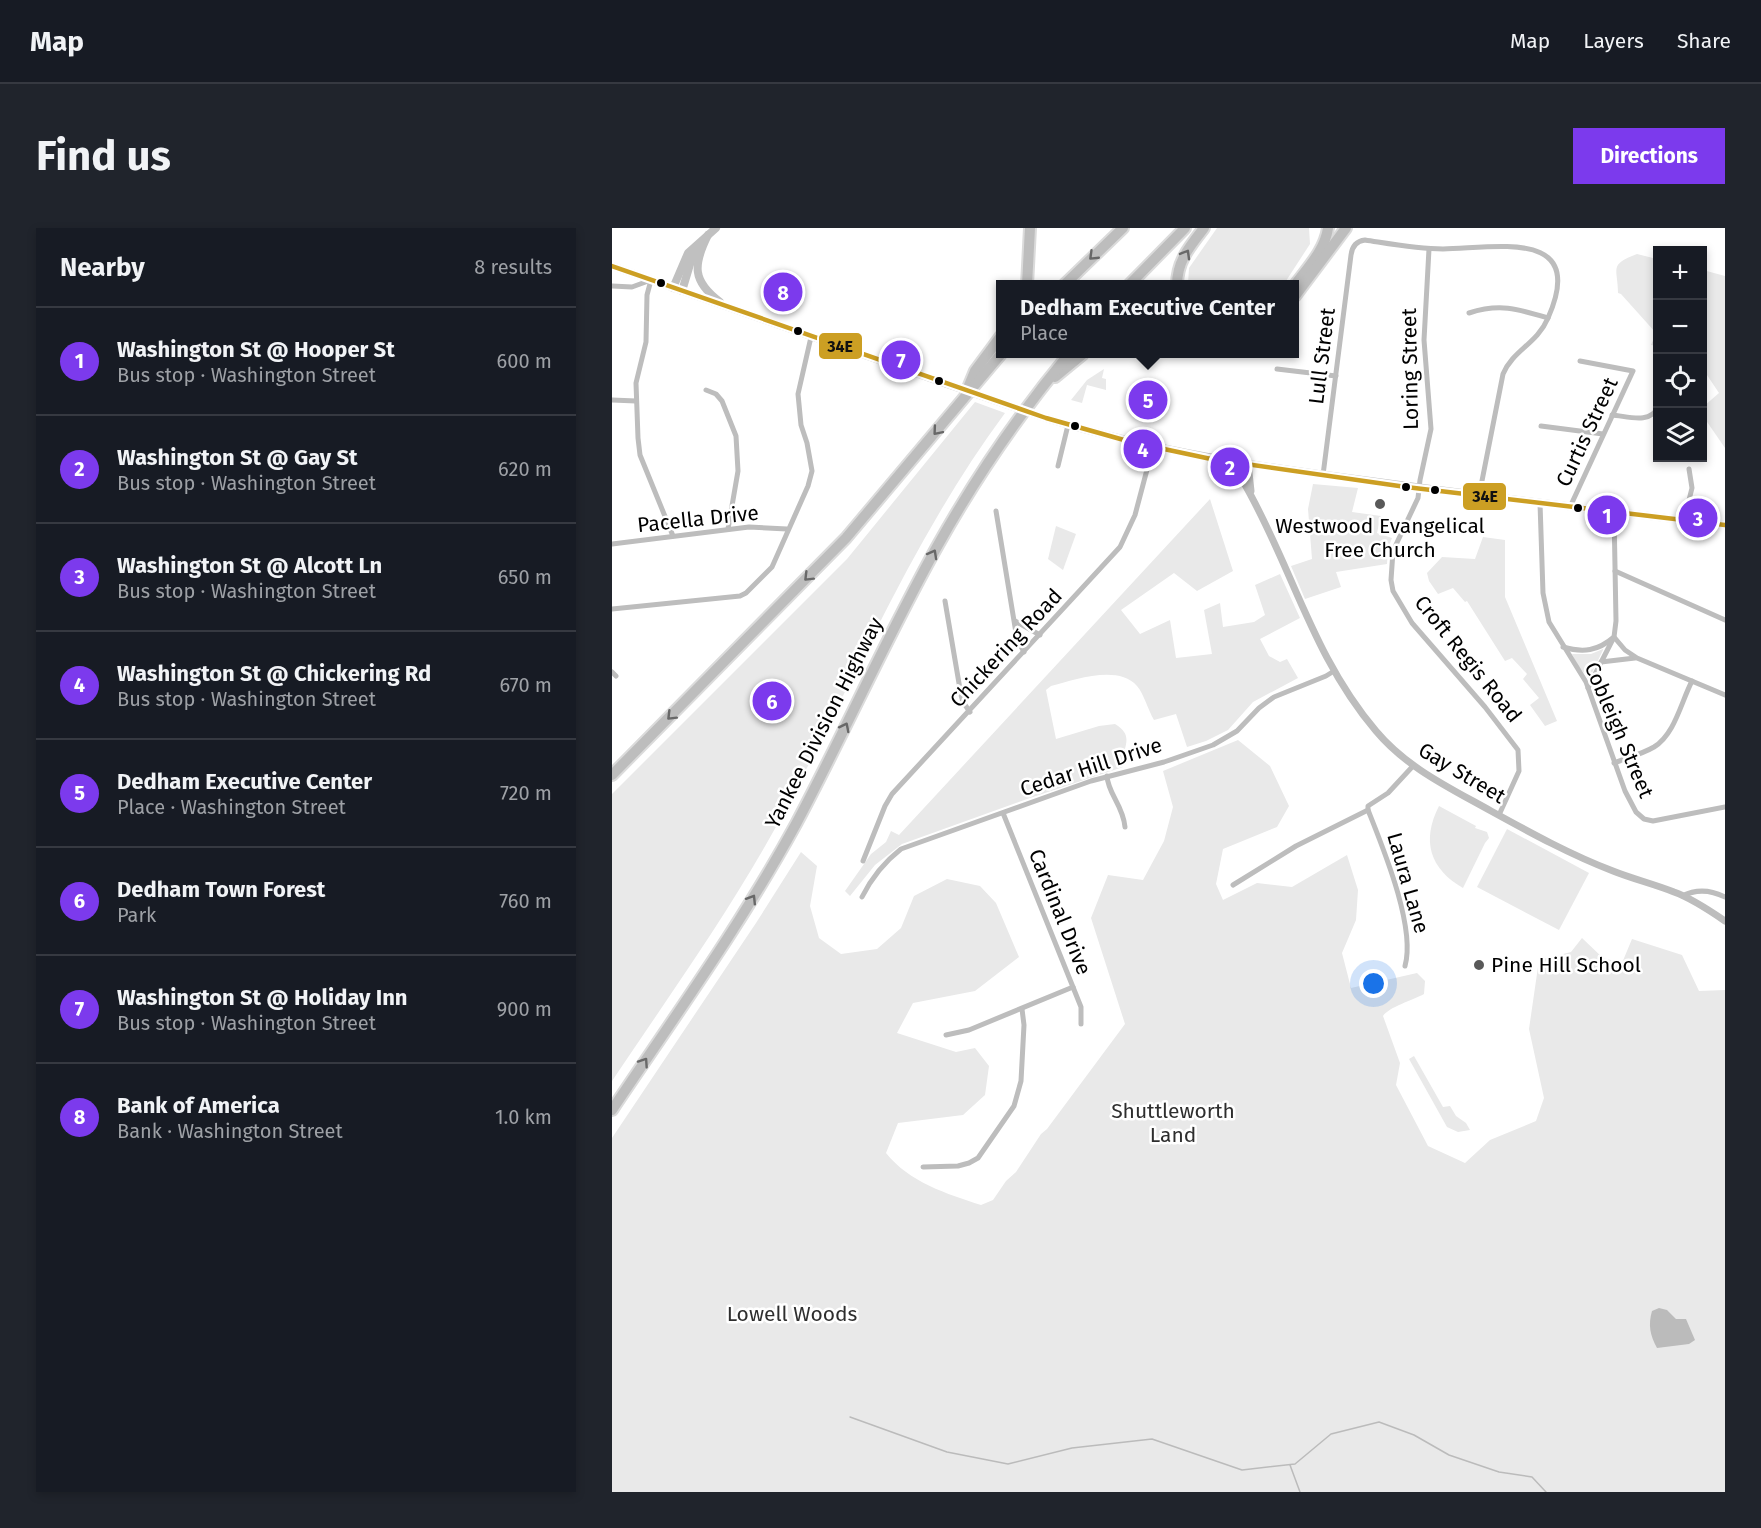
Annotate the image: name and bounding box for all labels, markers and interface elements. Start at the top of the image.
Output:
text: Map [30,25,84,58]
text: Map [1510,28,1550,54]
text: Layers [1583,28,1644,54]
text: Share [1677,28,1731,54]
button: Directions [1573,128,1725,184]
text: Find us [36,131,171,181]
map controls [1653,246,1707,462]
button: + [1653,246,1707,300]
one-way arrow [1090,249,1100,260]
one-way arrow [1178,250,1190,260]
text: Nearby [60,252,145,283]
text: 8 results [474,255,552,279]
pin: 8 [764,270,802,314]
unlabelled marker [655,277,667,289]
popup [996,280,1299,358]
text: Dedham Executive Center [1020,294,1275,321]
button: − [1653,300,1707,354]
street label: Lull Street [1303,306,1341,406]
street label: Loring Street [1396,307,1424,430]
text: Place [1020,321,1068,345]
unlabelled marker [792,325,804,337]
line badge: 34E [818,332,863,360]
text: Washington St @ Hooper St [117,336,395,363]
text: 34E [826,337,853,356]
pin: 7 [882,338,920,382]
text: 1 [75,349,84,373]
text: 600 m [497,349,552,373]
button: locate [1653,354,1707,408]
text: Bus stop · Washington Street [117,363,376,387]
street label: Curtis Street [1550,373,1624,491]
unlabelled marker [933,375,945,387]
pin: 5 [1128,378,1168,423]
button: layers [1653,408,1707,462]
unlabelled marker [1069,420,1081,432]
one-way arrow [933,424,944,435]
pin: 4 [1124,426,1162,472]
text: Washington St @ Gay St [117,444,358,471]
pin: 2 [1210,444,1250,490]
text: 2 [74,457,85,481]
text: 620 m [498,457,552,481]
text: Bus stop · Washington Street [117,471,376,495]
unlabelled marker [1400,481,1412,493]
line badge: 34E [1462,482,1507,511]
unlabelled marker [1429,484,1441,496]
text: 34E [1471,487,1498,506]
pin: 1 [1588,492,1626,538]
pin: 3 [1678,496,1718,540]
marker: Westwood Evangelical Free Church [1373,497,1387,511]
street label: Pacella Drive [636,500,760,538]
unlabelled marker [1572,502,1584,514]
place label: Westwood Evangelical Free Church [1275,513,1485,563]
one-way arrow [926,549,937,560]
text: Washington St @ Alcott Ln [117,552,382,579]
text: 3 [74,565,85,589]
text: 650 m [498,565,552,589]
one-way arrow [805,570,816,581]
text: Bus stop · Washington Street [117,579,376,603]
street label: Chickering Road [944,583,1068,713]
street label: Croft Regis Road [1409,590,1527,728]
street label: Yankee Division Highway [759,612,889,833]
street label: Cobleigh Street [1579,658,1660,802]
text: Washington St @ Chickering Rd [117,660,431,687]
text: 4 [74,673,85,697]
text: 670 m [500,673,552,697]
pin: 6 [752,678,792,724]
text: Bus stop · Washington Street [117,687,376,711]
one-way arrow [667,709,678,719]
one-way arrow [837,723,849,734]
street label: Cedar Hill Drive [1017,732,1165,802]
street label: Gay Street [1414,737,1511,809]
text: Dedham Executive Center [117,768,372,795]
text: 5 [74,781,85,805]
text: 720 m [500,781,552,805]
text: Place · Washington Street [117,795,346,819]
street label: Laura Lane [1381,830,1435,936]
street label: Cardinal Drive [1023,845,1097,979]
text: Dedham Town Forest [117,876,325,903]
text: 6 [74,889,85,913]
text: 760 m [499,889,552,913]
one-way arrow [745,895,756,906]
text: Park [117,903,156,927]
place label: Pine Hill School [1491,952,1641,978]
marker: Pine Hill School [1472,958,1486,972]
your location [1359,969,1388,998]
text: Washington St @ Holiday Inn [117,984,408,1011]
text: 7 [75,997,84,1021]
text: 900 m [497,997,552,1021]
text: Bus stop · Washington Street [117,1011,376,1035]
one-way arrow [637,1057,648,1068]
text: Bank of America [117,1092,280,1119]
park label: Shuttleworth Land [1111,1098,1235,1148]
text: 8 [74,1105,85,1129]
text: 1.0 km [495,1105,552,1129]
text: Bank · Washington Street [117,1119,343,1143]
park label: Lowell Woods [727,1301,857,1327]

